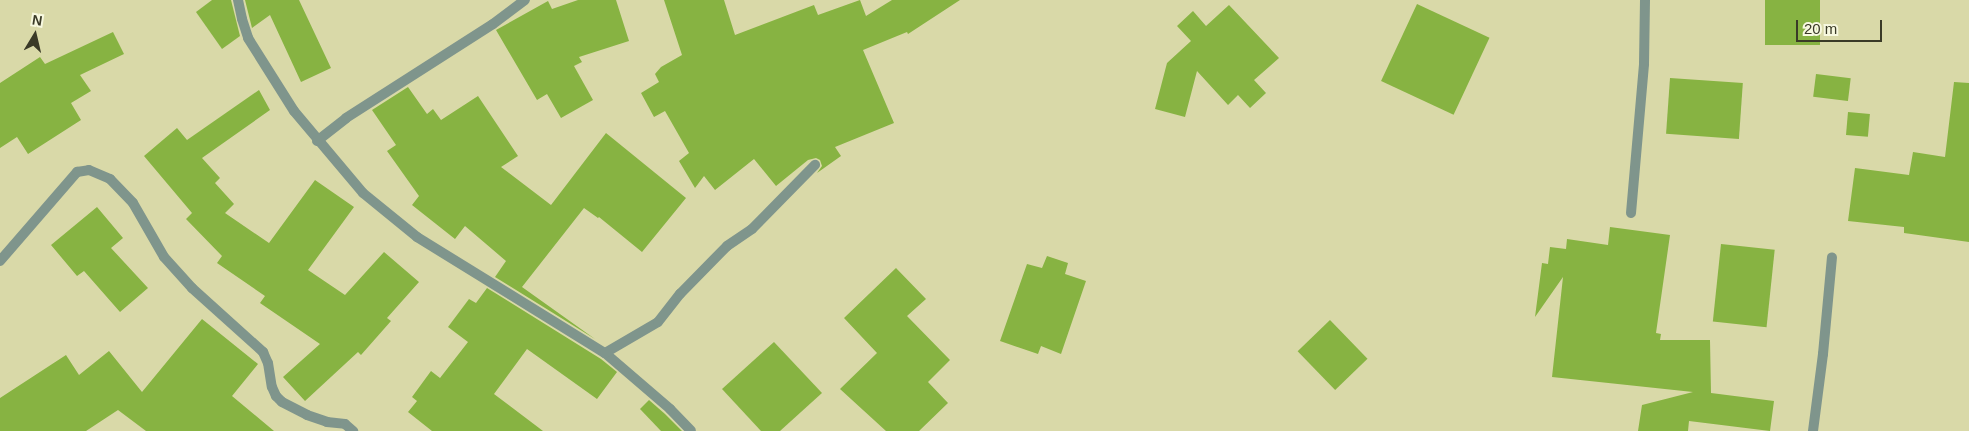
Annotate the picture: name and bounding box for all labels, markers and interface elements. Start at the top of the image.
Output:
north arrow [10,10,60,60]
scale bar [1799,10,1885,42]
text: N [31,11,44,29]
text: 20 m [1804,20,1837,37]

